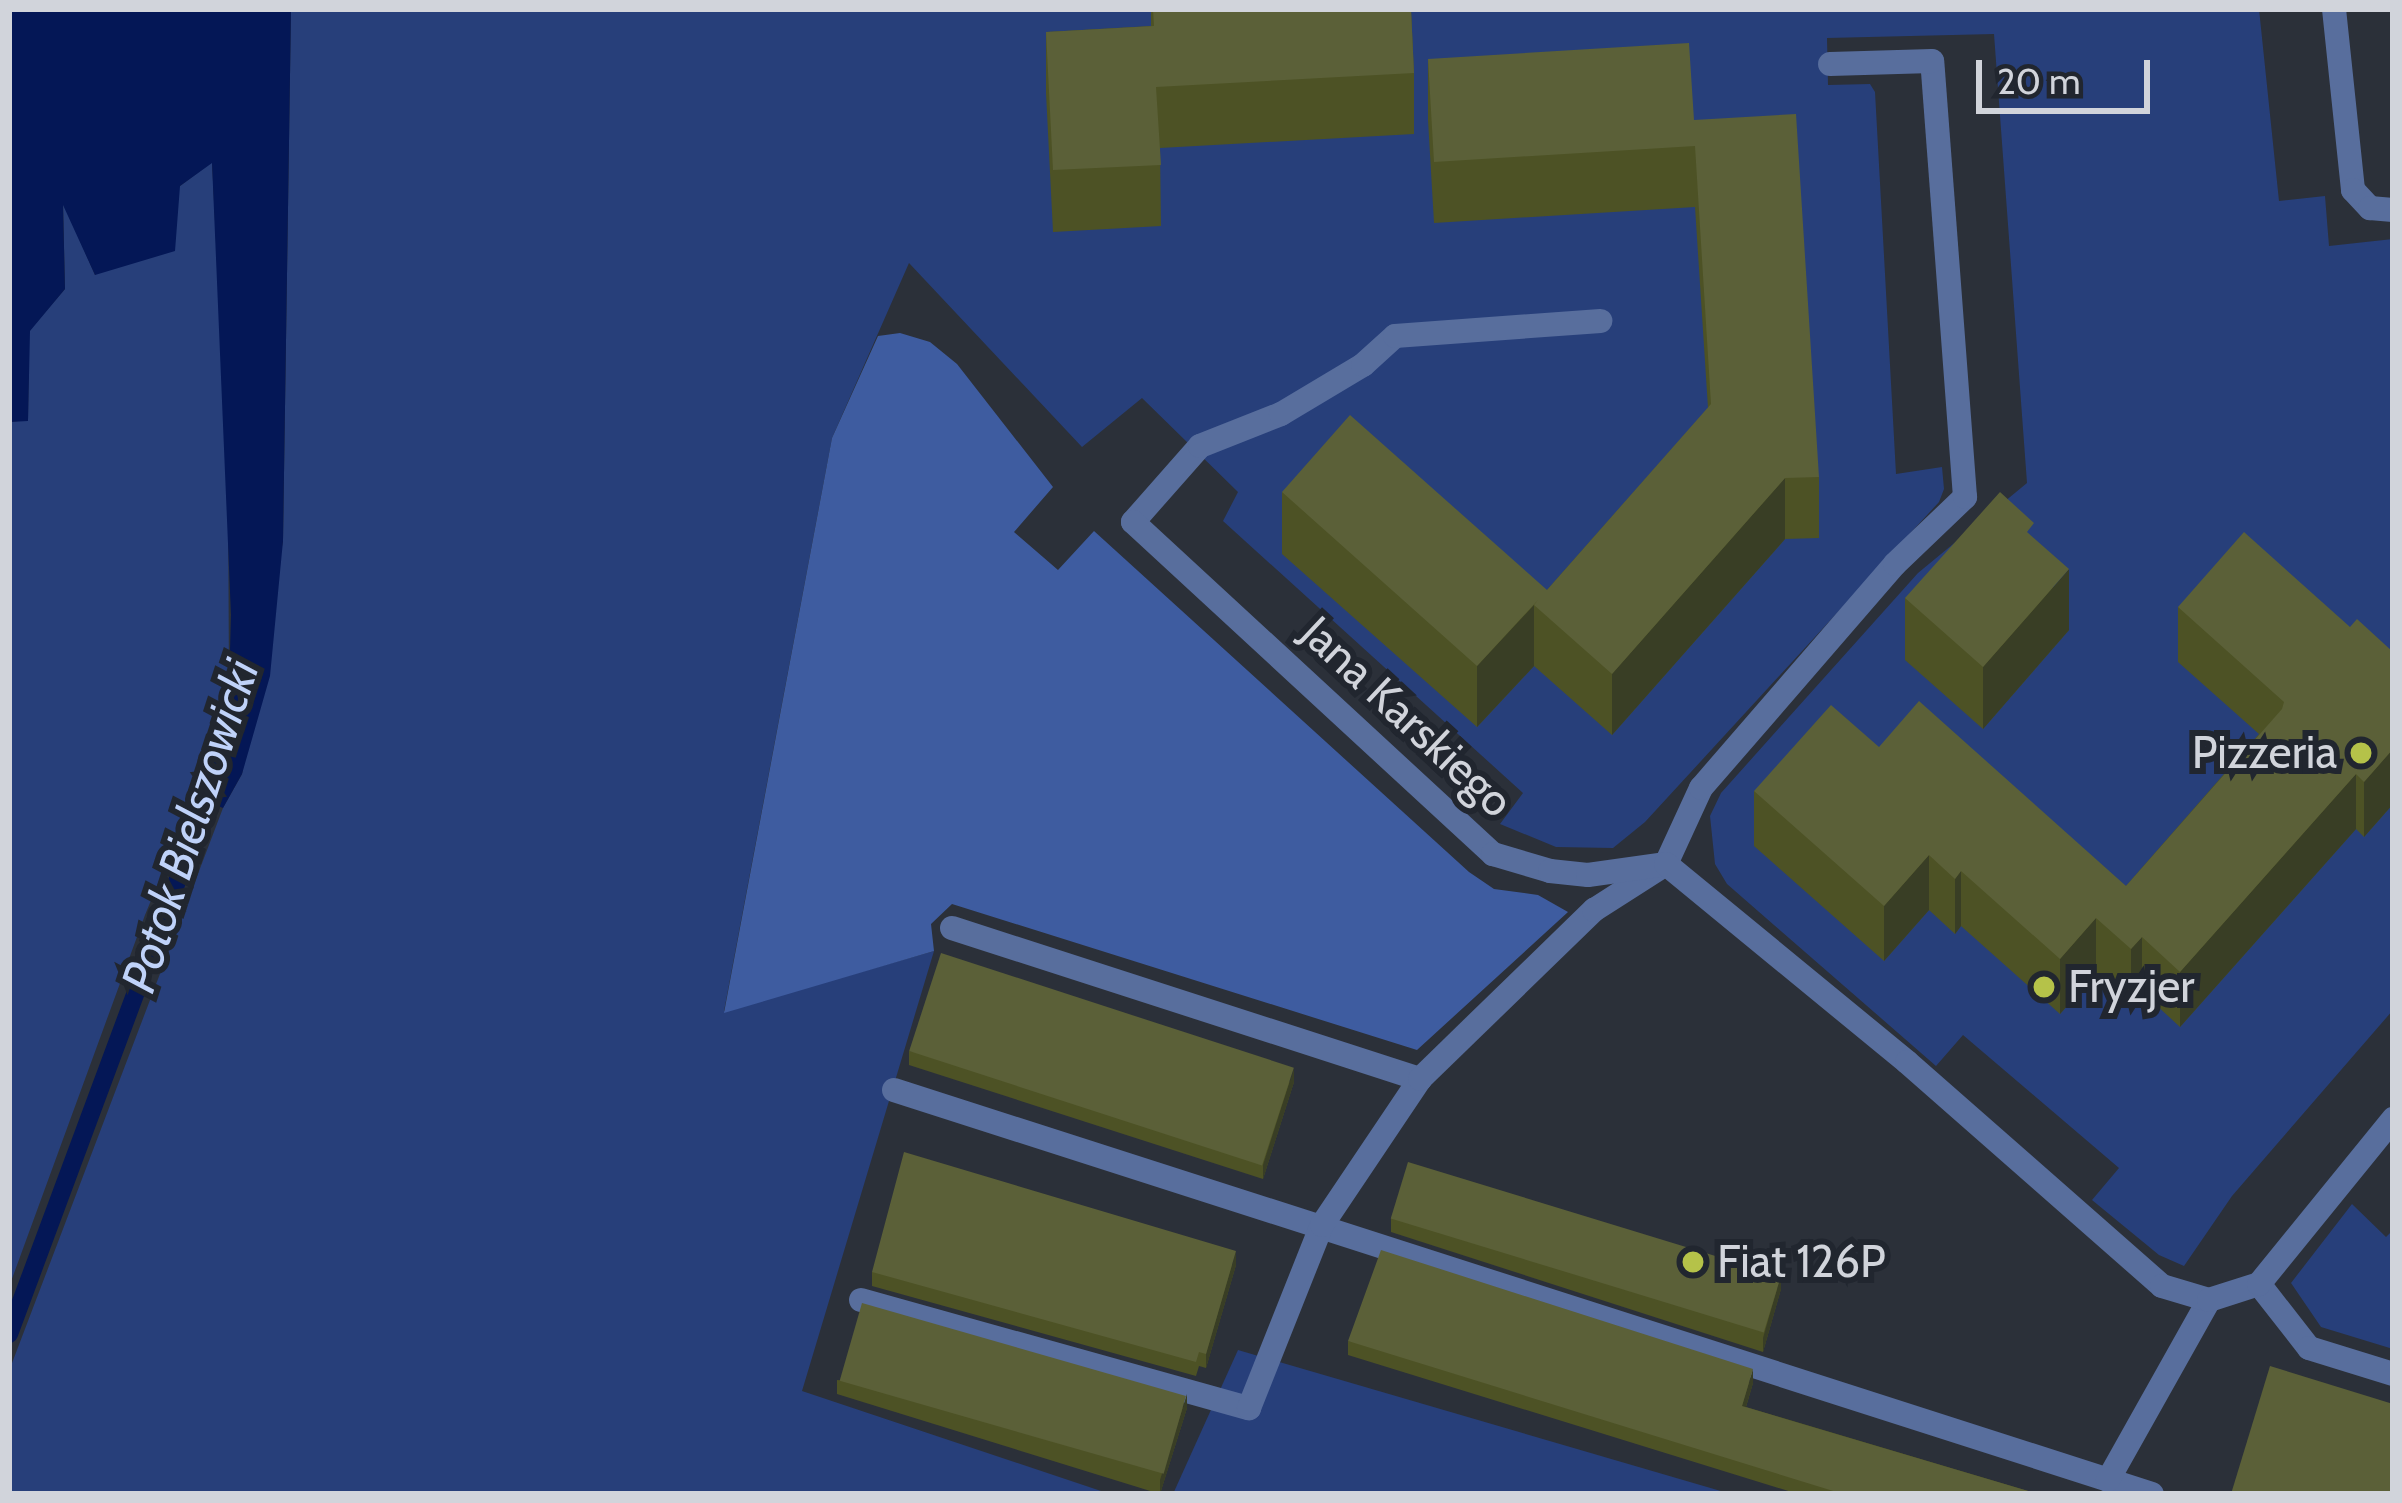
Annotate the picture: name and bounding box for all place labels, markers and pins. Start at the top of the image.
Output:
place label: Pizzeria [2192,726,2337,780]
marker: Pizzeria [2348,740,2374,766]
place label: Fryzjer [2068,960,2194,1014]
marker: Fryzjer [2031,974,2057,1000]
place label: Fiat 126P [1717,1235,1886,1289]
marker: Fiat 126P [1680,1249,1706,1275]

